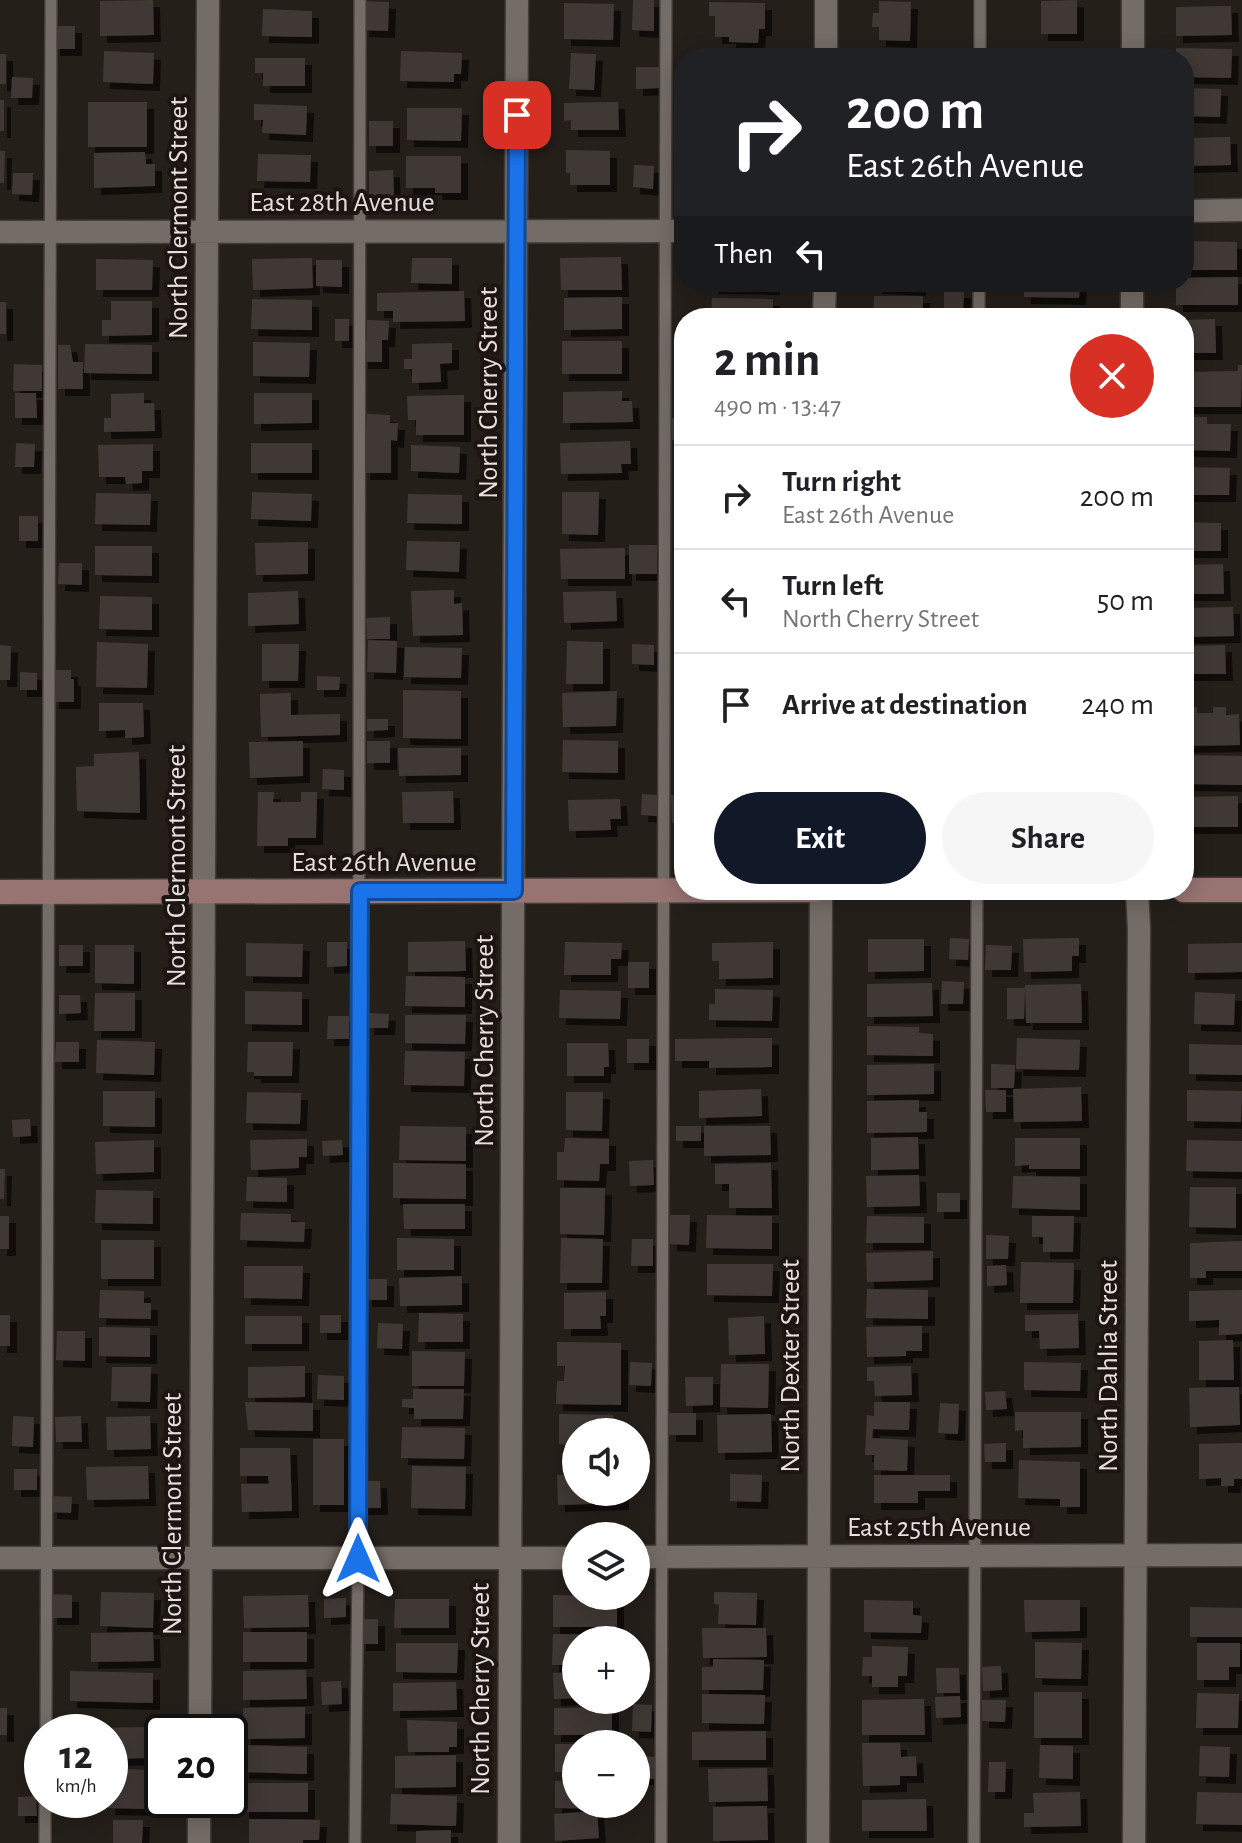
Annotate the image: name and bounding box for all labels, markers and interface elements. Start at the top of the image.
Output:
icon: right [714,80,818,184]
pin [483,81,551,149]
text: 200 m [846,83,984,139]
icon: arrive [495,93,539,137]
street label: North Clermont Street [165,97,193,339]
text: East 26th Avenue [846,148,1084,184]
street label: East 28th Avenue [249,189,435,217]
icon: left [789,232,833,276]
text: Then [714,239,773,269]
street label: North Cherry Street [475,287,503,499]
button: close [1070,334,1154,418]
text: 2 min [714,337,821,385]
text: 490 m · 13:47 [714,393,841,419]
text: Turn right [782,467,901,497]
icon: right [714,475,758,519]
text: 200 m [1080,482,1154,512]
text: East 26th Avenue [782,502,954,528]
text: Turn left [782,571,883,601]
icon: left [714,579,758,623]
text: 50 m [1097,586,1154,616]
text: North Cherry Street [782,606,979,632]
icon: arrive [714,683,758,727]
text: Arrive at destination [782,690,1028,720]
text: 240 m [1081,690,1154,720]
street label: North Clermont Street [163,745,191,987]
button: Exit [714,792,926,884]
button: Share [942,792,1154,884]
street label: East 26th Avenue [291,849,477,877]
street label: North Cherry Street [471,935,499,1147]
street label: North Dexter Street [777,1259,805,1473]
street label: North Dahlia Street [1095,1260,1123,1472]
street label: North Clermont Street [159,1393,187,1635]
map controls [562,1418,650,1818]
button: sound [562,1418,650,1506]
street label: East 25th Avenue [847,1514,1031,1542]
position arrow [316,1517,400,1601]
button: layers [562,1522,650,1610]
street label: North Cherry Street [467,1583,495,1795]
button: + [562,1626,650,1714]
speed limit sign: 20 [144,1714,248,1818]
button: − [562,1730,650,1818]
text: 12 [59,1736,93,1776]
text: km/h [55,1776,97,1796]

